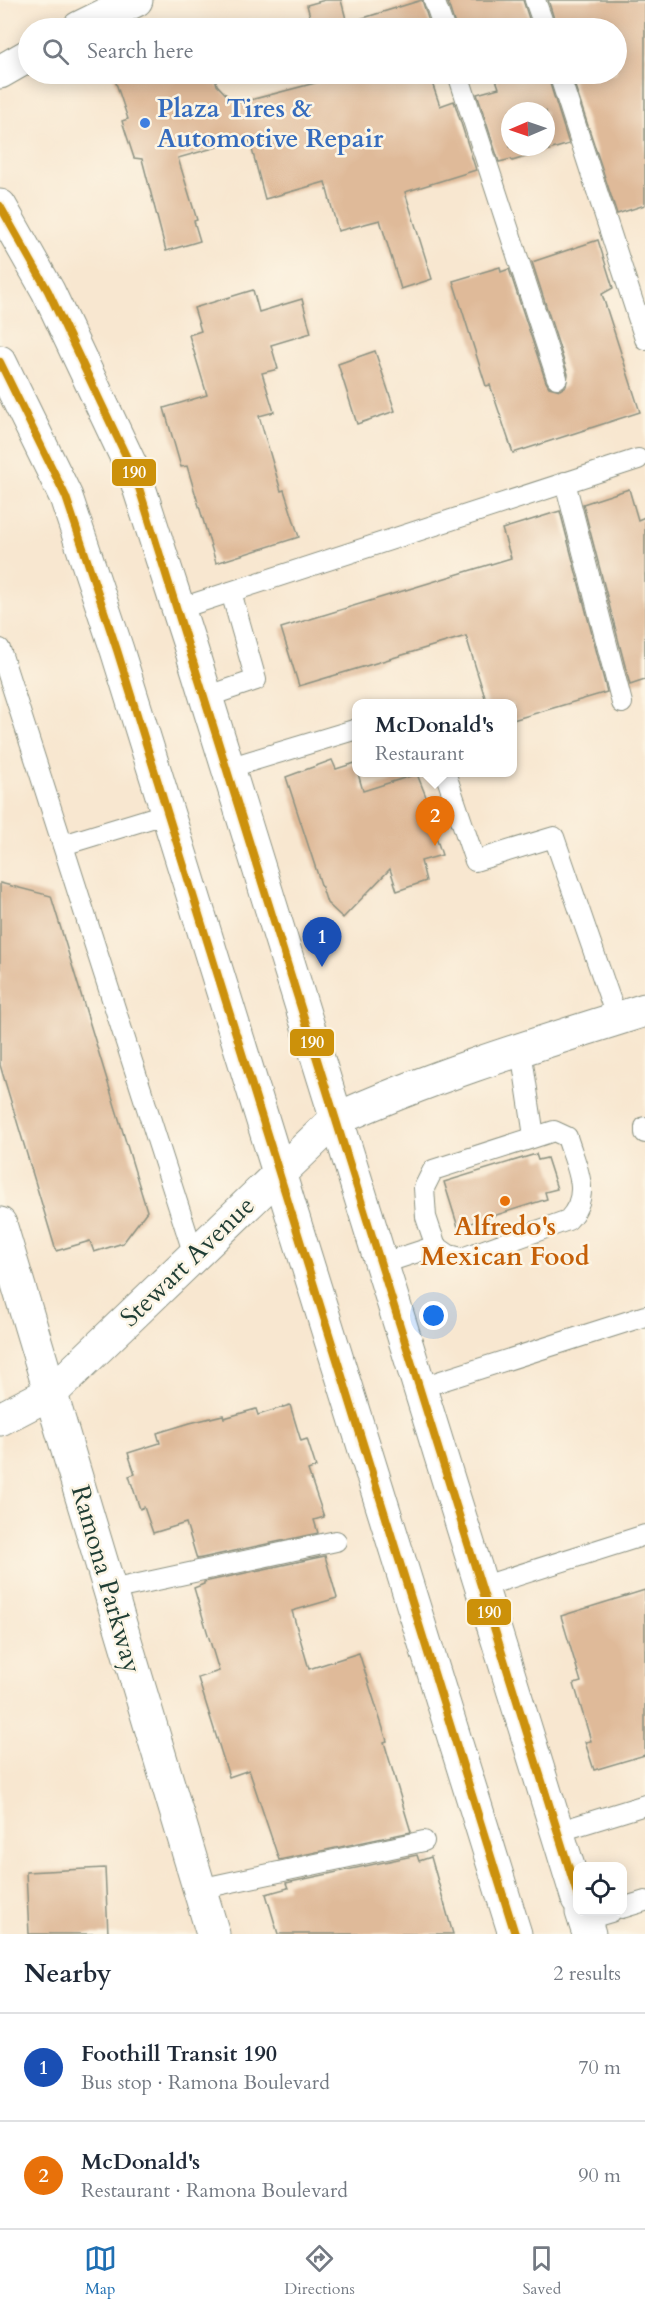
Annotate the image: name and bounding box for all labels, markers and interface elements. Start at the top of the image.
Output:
search box [18,18,627,84]
icon: search [39,35,72,68]
text: Search here [87,36,194,66]
place label: Plaza Tires & Automotive Repair [157,91,384,156]
north arrow [501,102,555,156]
marker: Plaza Tires & Automotive Repair [138,116,152,130]
line badge: 190 [111,458,157,487]
text: 190 [122,462,146,484]
popup [352,699,517,777]
text: McDonald's [375,710,494,740]
text: Restaurant [375,740,464,767]
pin: 2 [416,796,454,846]
pin: 1 [302,918,342,967]
line badge: 190 [289,1028,335,1057]
text: 190 [300,1032,324,1054]
street label: Stewart Avenue [113,1188,262,1334]
marker: Alfredo's Mexican Food [498,1194,512,1208]
place label: Alfredo's Mexican Food [420,1209,590,1274]
your location [419,1301,448,1330]
street label: Ramona Parkway [63,1481,150,1678]
line badge: 190 [466,1598,512,1626]
text: 190 [477,1602,501,1624]
map controls [573,1862,627,1916]
button: locate [573,1862,627,1916]
text: Nearby [24,1956,112,1991]
text: 2 results [553,1960,621,1987]
text: Foothill Transit 190 [81,2039,277,2069]
text: 1 [38,2054,49,2081]
text: 70 m [578,2054,621,2081]
text: Bus stop · Ramona Boulevard [81,2069,330,2096]
text: McDonald's [81,2147,200,2177]
text: 2 [38,2162,49,2189]
text: 90 m [578,2162,621,2189]
text: Restaurant · Ramona Boulevard [81,2177,348,2204]
tab: Map [84,2242,117,2300]
tab: Directions [284,2242,355,2300]
tab: Saved [522,2242,561,2300]

